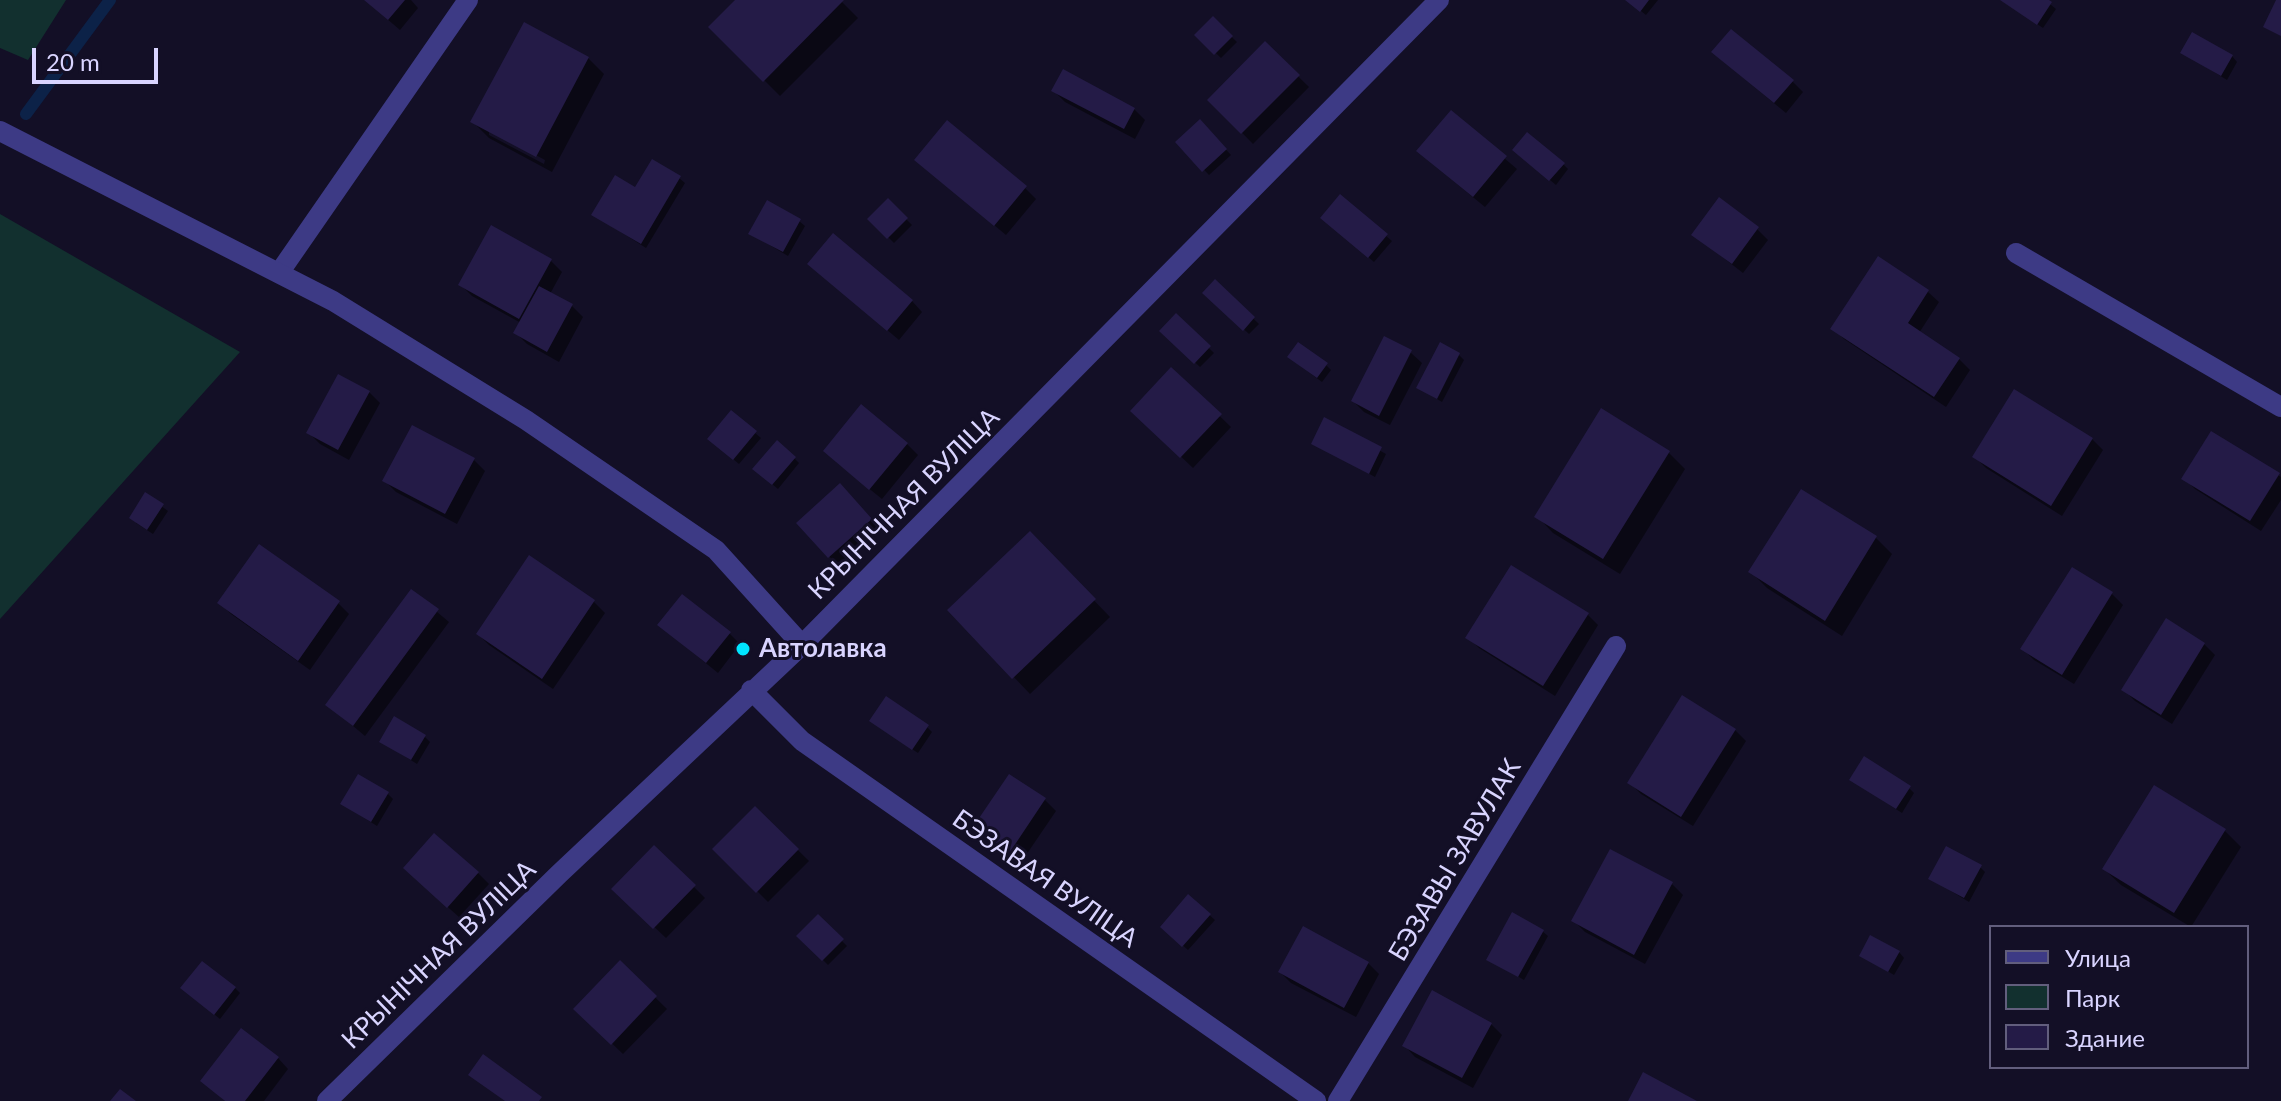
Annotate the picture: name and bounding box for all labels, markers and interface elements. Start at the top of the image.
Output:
scale bar [36,32,162,82]
text: 20 m [46,47,100,76]
street label: КРЫНІЧНАЯ ВУЛІЦА [802,402,1006,606]
place label: Автолавка [759,633,887,665]
marker: Автолавка [734,640,752,658]
street label: БЭЗАВЫ ЗАВУЛАК [1382,753,1528,967]
street label: БЭЗАВАЯ ВУЛІЦА [946,803,1144,955]
street label: КРЫНІЧНАЯ ВУЛІЦА [336,854,542,1056]
legend [1989,925,2249,1069]
text: Улица [2065,943,2131,972]
text: Парк [2065,983,2120,1012]
text: Здание [2065,1023,2145,1052]

